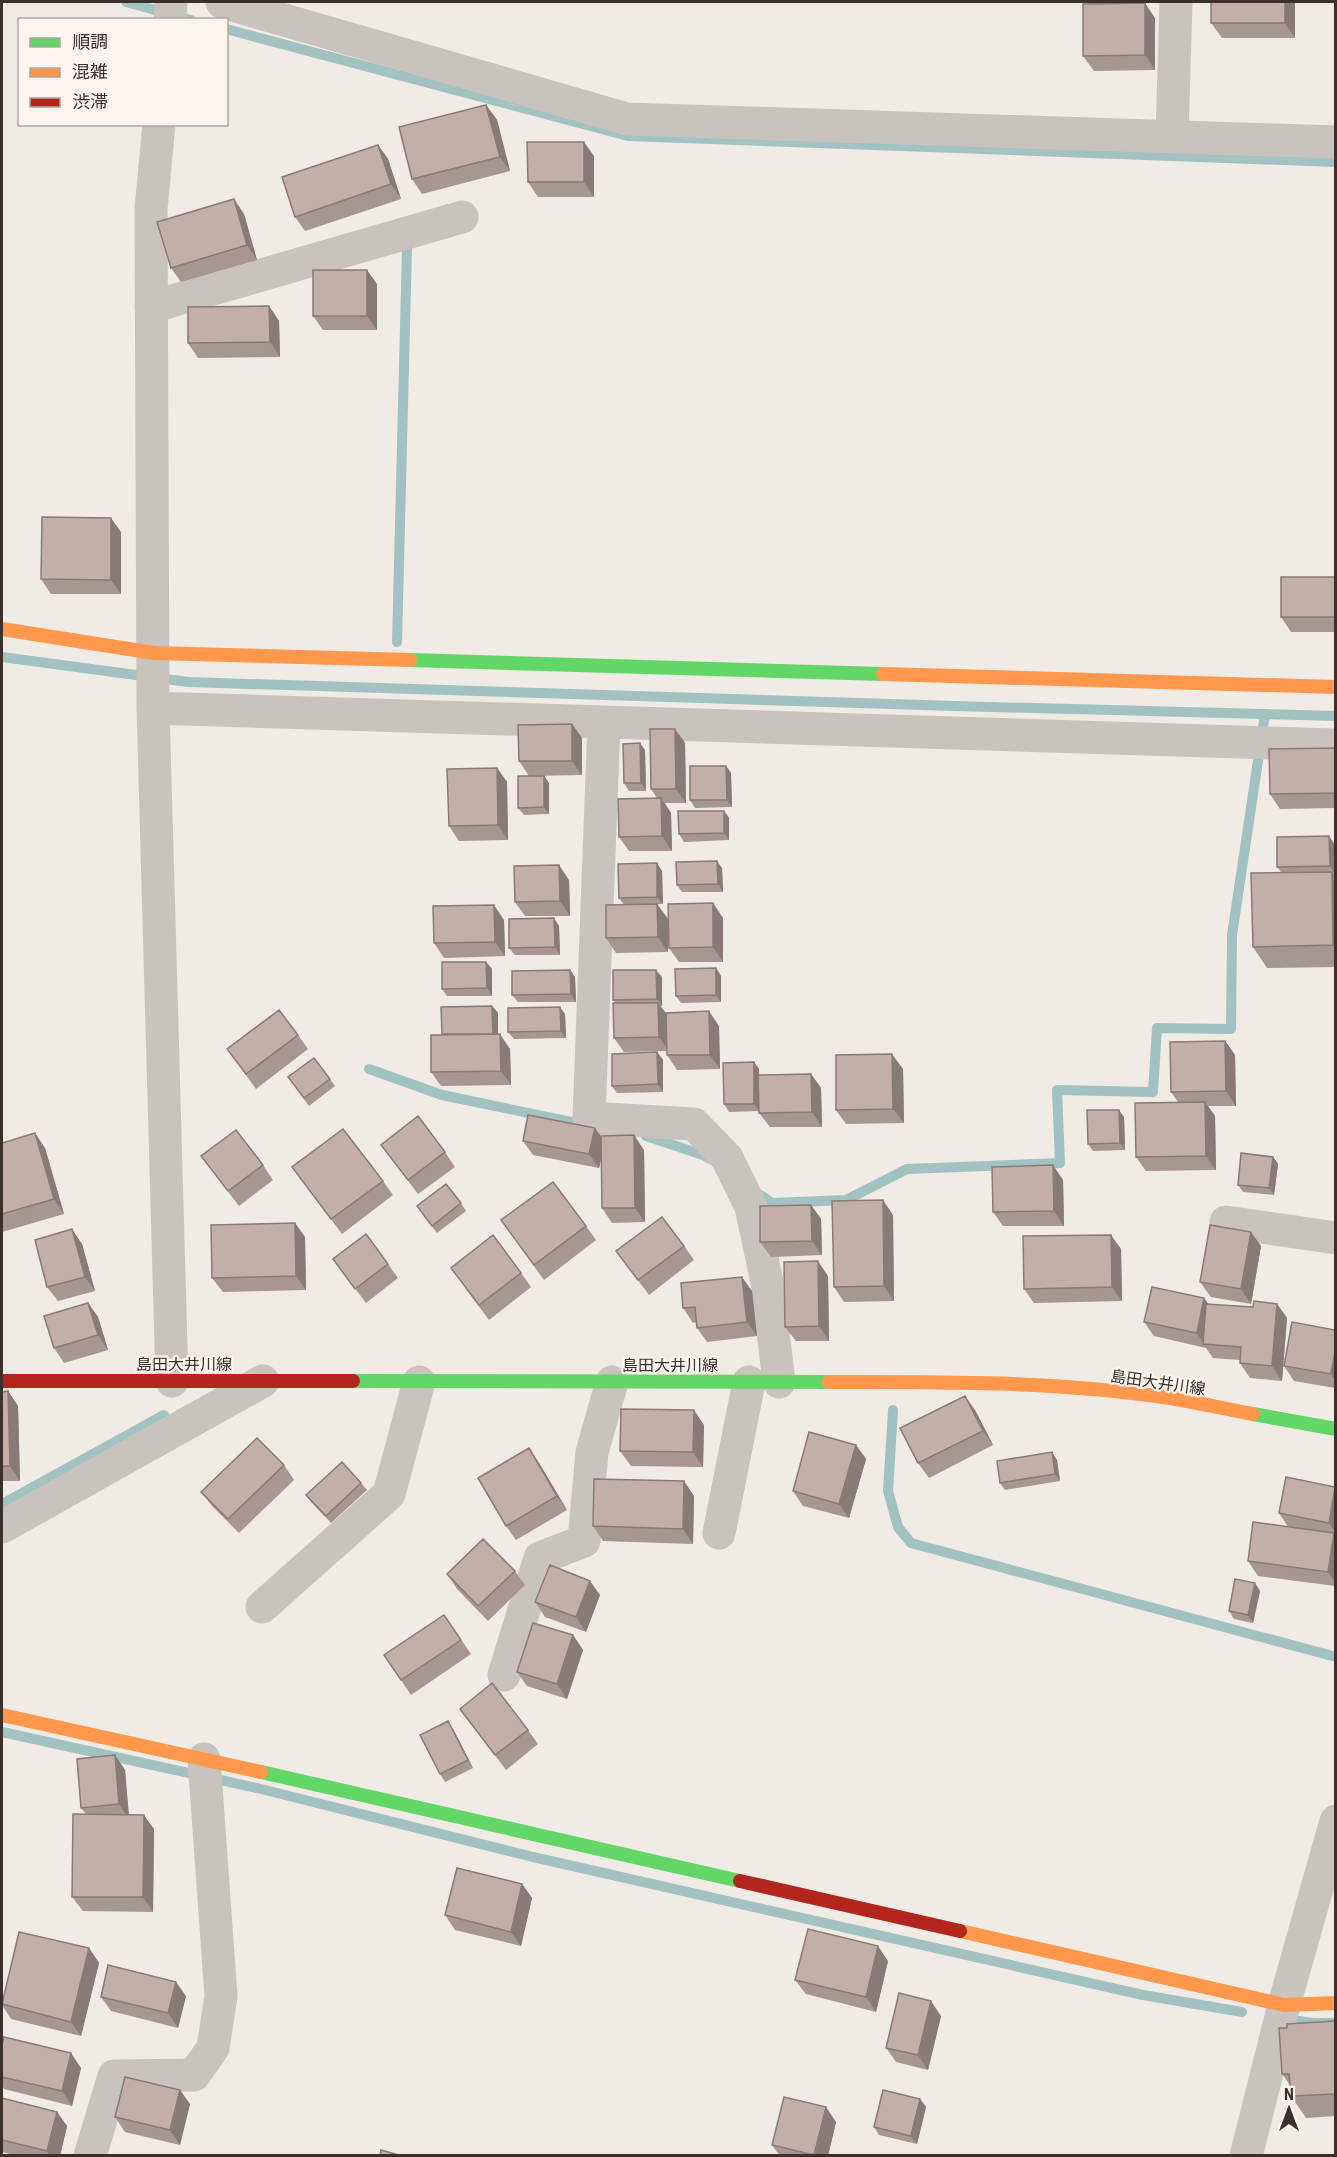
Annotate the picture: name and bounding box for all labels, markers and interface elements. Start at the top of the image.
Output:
legend [18,18,228,126]
text: 順調 [72,31,108,52]
text: 混雑 [72,61,108,82]
text: 渋滞 [72,91,108,112]
street label: 島田大井川線 [136,1355,232,1374]
street label: 島田大井川線 [622,1356,718,1375]
street label: 島田大井川線 [1109,1366,1207,1399]
north arrow [1259,2079,1319,2139]
text: N [1284,2085,1294,2104]

